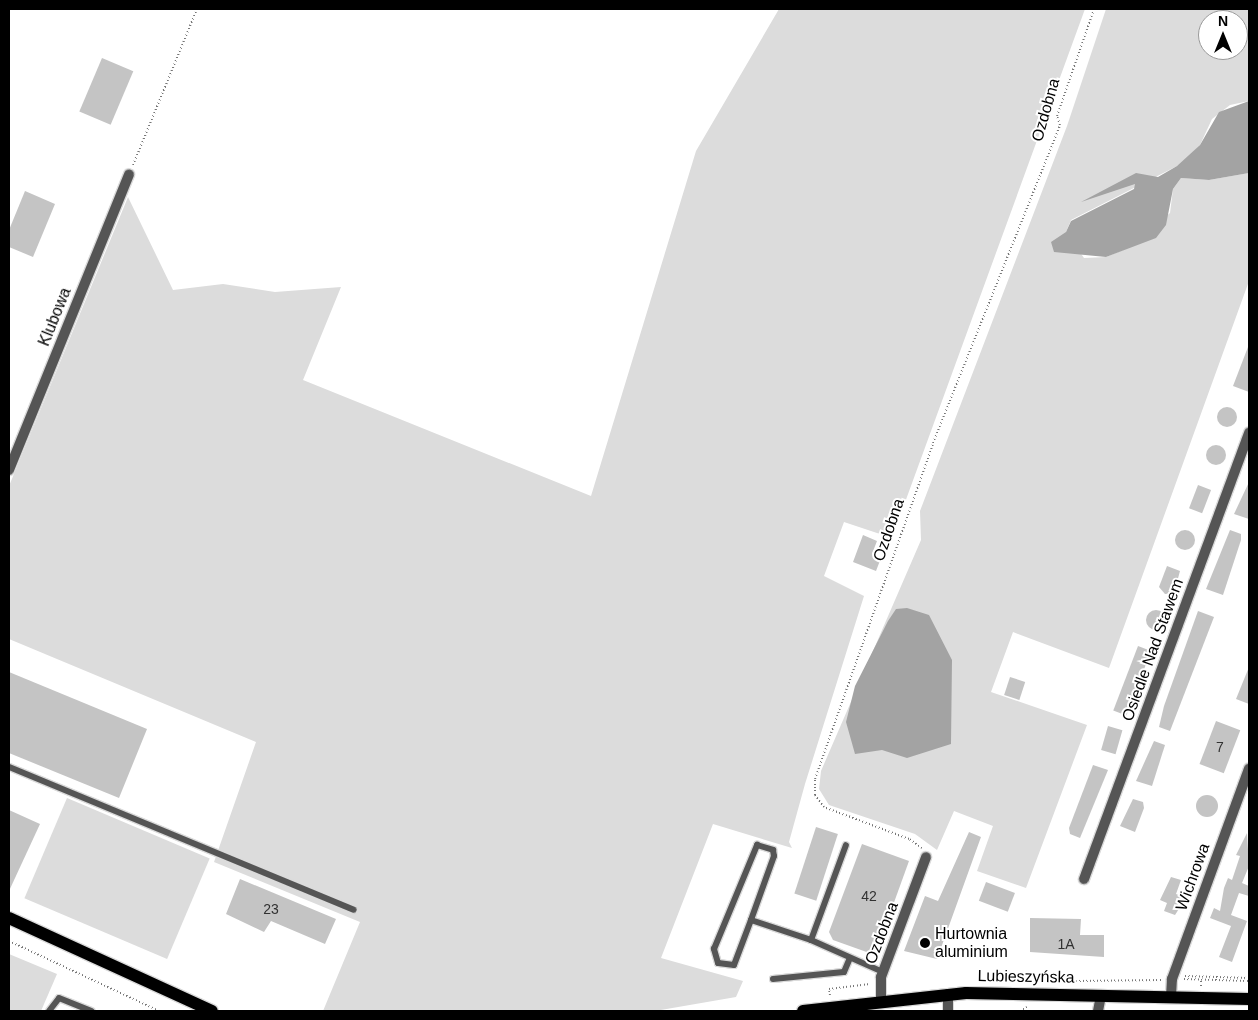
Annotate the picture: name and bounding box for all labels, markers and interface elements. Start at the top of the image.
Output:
north arrow [1198,10,1248,60]
text: N [1218,13,1228,29]
street label: Ozdobna [1028,76,1064,144]
street label: Klubowa [35,285,75,349]
street label: Ozdobna [869,496,909,564]
street label: Osiedle Nad Stawem [1118,576,1188,724]
house number: 7 [1216,739,1224,755]
street label: Wichrowa [1172,841,1214,913]
house number: 42 [861,888,877,904]
street label: Ozdobna [861,899,903,967]
house number: 23 [263,901,279,917]
place label: Hurtownia aluminium [935,924,1008,962]
house number: 1A [1057,936,1075,952]
marker: Hurtownia aluminium [919,937,931,949]
street label: Lubieszyńska [977,967,1075,987]

